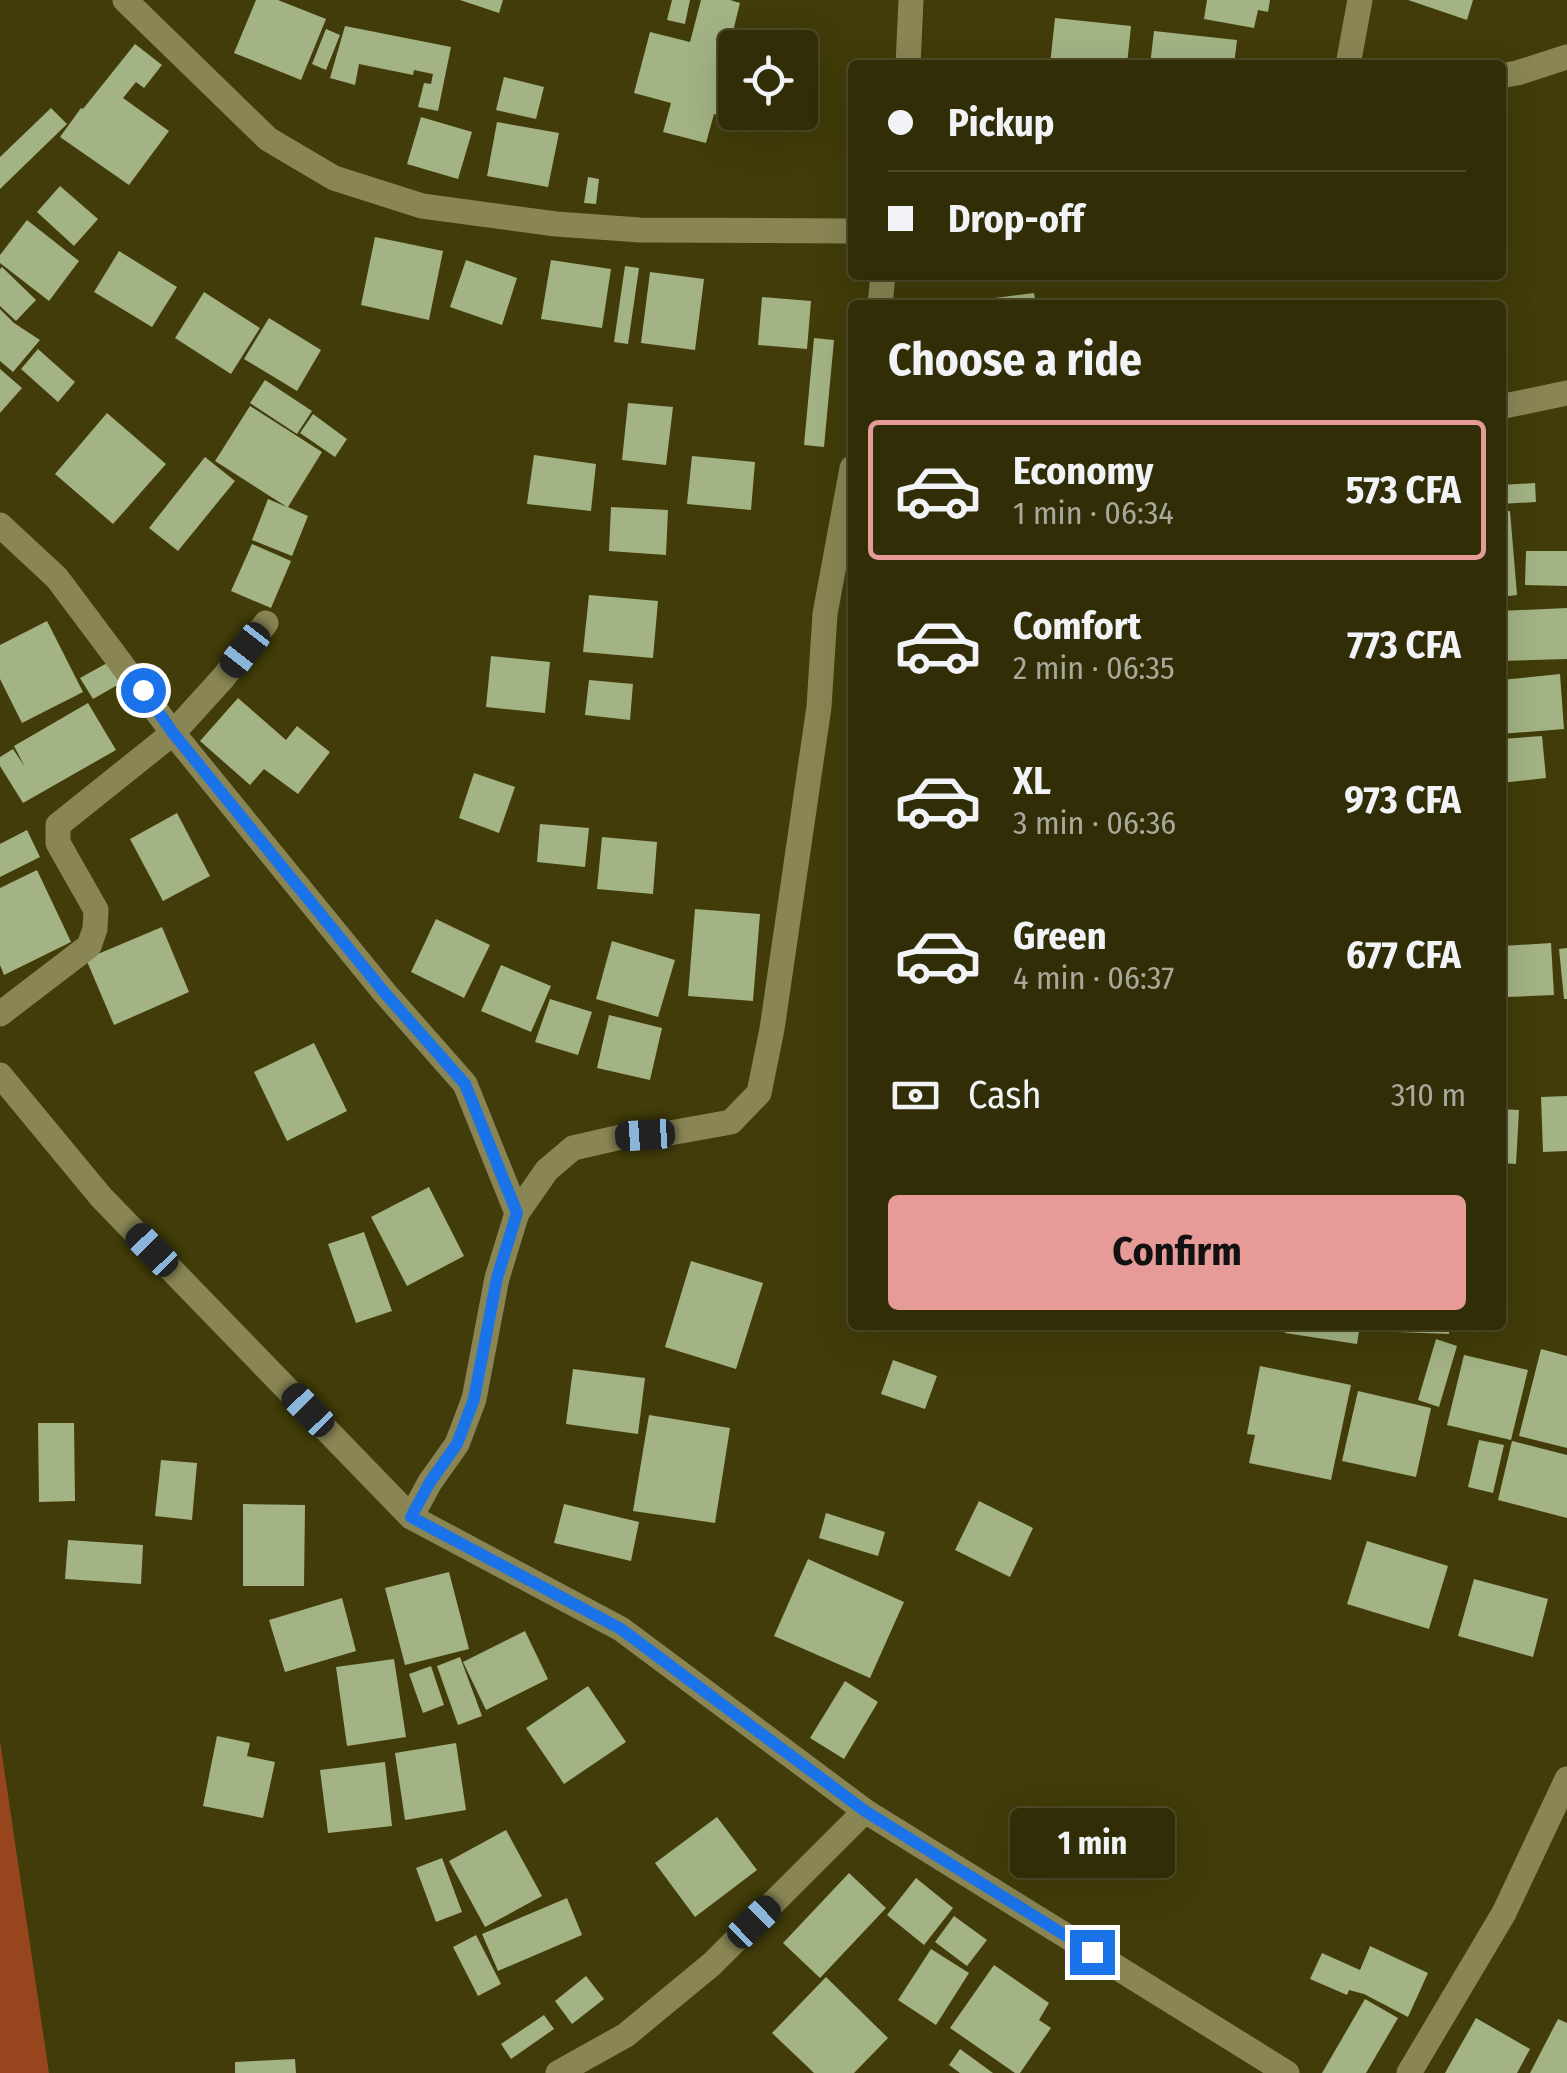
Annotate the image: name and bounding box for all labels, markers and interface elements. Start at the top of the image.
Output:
map controls [718,30,818,130]
button: locate [718,30,818,130]
text: Pickup [948,100,1054,146]
text: Drop-off [948,196,1084,242]
text: Choose a ride [888,333,1142,387]
icon: car [893,445,983,535]
text: Economy [1013,448,1153,494]
text: 573 CFA [1346,467,1461,513]
text: 1 min · 06:34 [1013,494,1174,532]
icon: car [893,600,983,690]
text: Comfort [1013,603,1141,649]
car [215,617,275,683]
text: 773 CFA [1347,622,1461,668]
text: 2 min · 06:35 [1013,649,1175,687]
route start [121,668,166,713]
icon: car [893,755,983,845]
text: XL [1013,758,1051,804]
text: 973 CFA [1344,777,1461,823]
text: 3 min · 06:36 [1013,804,1176,842]
icon: car [893,910,983,1000]
text: Green [1013,913,1107,959]
text: 677 CFA [1346,932,1461,978]
text: 4 min · 06:37 [1013,959,1174,997]
icon: cash [888,1068,943,1123]
text: Cash [968,1072,1042,1118]
text: 310 m [1391,1076,1466,1114]
car [614,1118,676,1152]
button: Confirm [888,1195,1466,1310]
car [120,1218,184,1282]
car [276,1378,340,1442]
callout: 1 min [1010,1807,1174,1877]
text: 1 min [1058,1824,1127,1862]
car [722,1890,786,1954]
route end [1070,1930,1115,1975]

